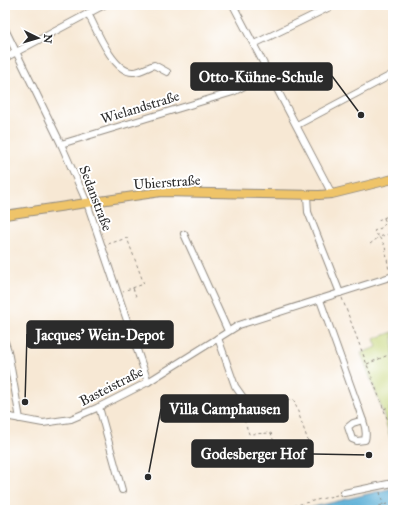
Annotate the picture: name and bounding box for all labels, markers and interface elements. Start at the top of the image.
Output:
north arrow [18,18,58,58]
text: N [41,34,54,45]
callout: Otto-Kühne-Schule [191,63,332,90]
text: Otto-Kühne-Schule [199,68,324,86]
street label: Wielandstraße [99,87,182,128]
street label: Sedanstraße [75,163,116,233]
street label: Ubierstraße [133,172,201,193]
callout: Jacques' Wein-Depot [27,321,173,348]
text: Jacques' Wein-Depot [33,326,165,345]
street label: Basteistraße [77,363,146,410]
callout: Villa Camphausen [161,395,288,422]
text: Villa Camphausen [168,400,282,419]
callout: Godesberger Hof [192,440,313,467]
text: Godesberger Hof [201,445,308,464]

